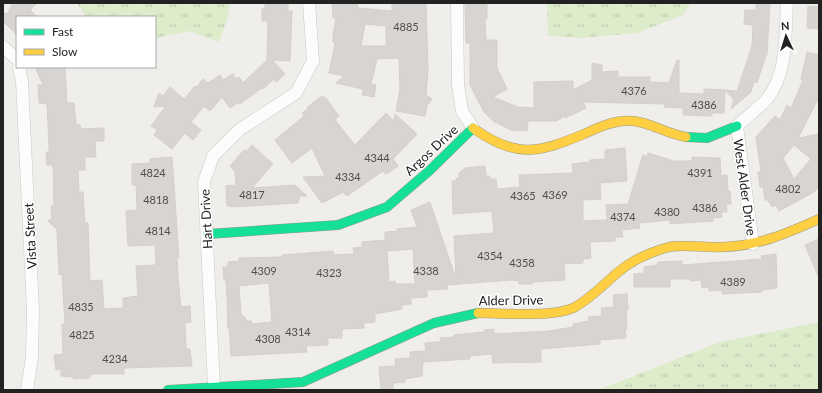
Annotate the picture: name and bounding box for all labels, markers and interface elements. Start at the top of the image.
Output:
legend [16,16,156,68]
north arrow [766,16,806,56]
text: N [781,19,790,32]
house number: 4885 [393,20,419,33]
text: Fast [52,24,74,39]
text: Slow [52,44,78,59]
house number: 4376 [621,84,647,97]
house number: 4386 [691,98,717,111]
street label: Argos Drive [401,121,461,179]
street label: West Alder Drive [730,138,760,237]
house number: 4344 [364,151,390,164]
house number: 4824 [140,166,166,179]
house number: 4391 [687,166,713,179]
house number: 4334 [335,170,361,183]
house number: 4802 [775,182,801,195]
house number: 4817 [239,188,265,201]
house number: 4369 [542,188,568,201]
street label: Hart Drive [196,189,216,249]
house number: 4365 [510,189,536,202]
house number: 4818 [143,193,169,206]
house number: 4386 [692,201,718,214]
street label: Vista Street [20,202,40,269]
house number: 4380 [654,205,680,218]
house number: 4374 [610,210,636,223]
house number: 4814 [145,224,171,237]
house number: 4354 [477,249,503,262]
house number: 4358 [509,256,535,269]
house number: 4309 [251,264,277,277]
house number: 4338 [413,264,439,277]
house number: 4323 [316,266,342,279]
house number: 4389 [720,275,746,288]
street label: Alder Drive [478,291,544,309]
house number: 4835 [68,300,94,313]
house number: 4314 [285,325,311,338]
house number: 4825 [69,328,95,341]
house number: 4308 [255,332,281,345]
house number: 4234 [102,352,128,365]

